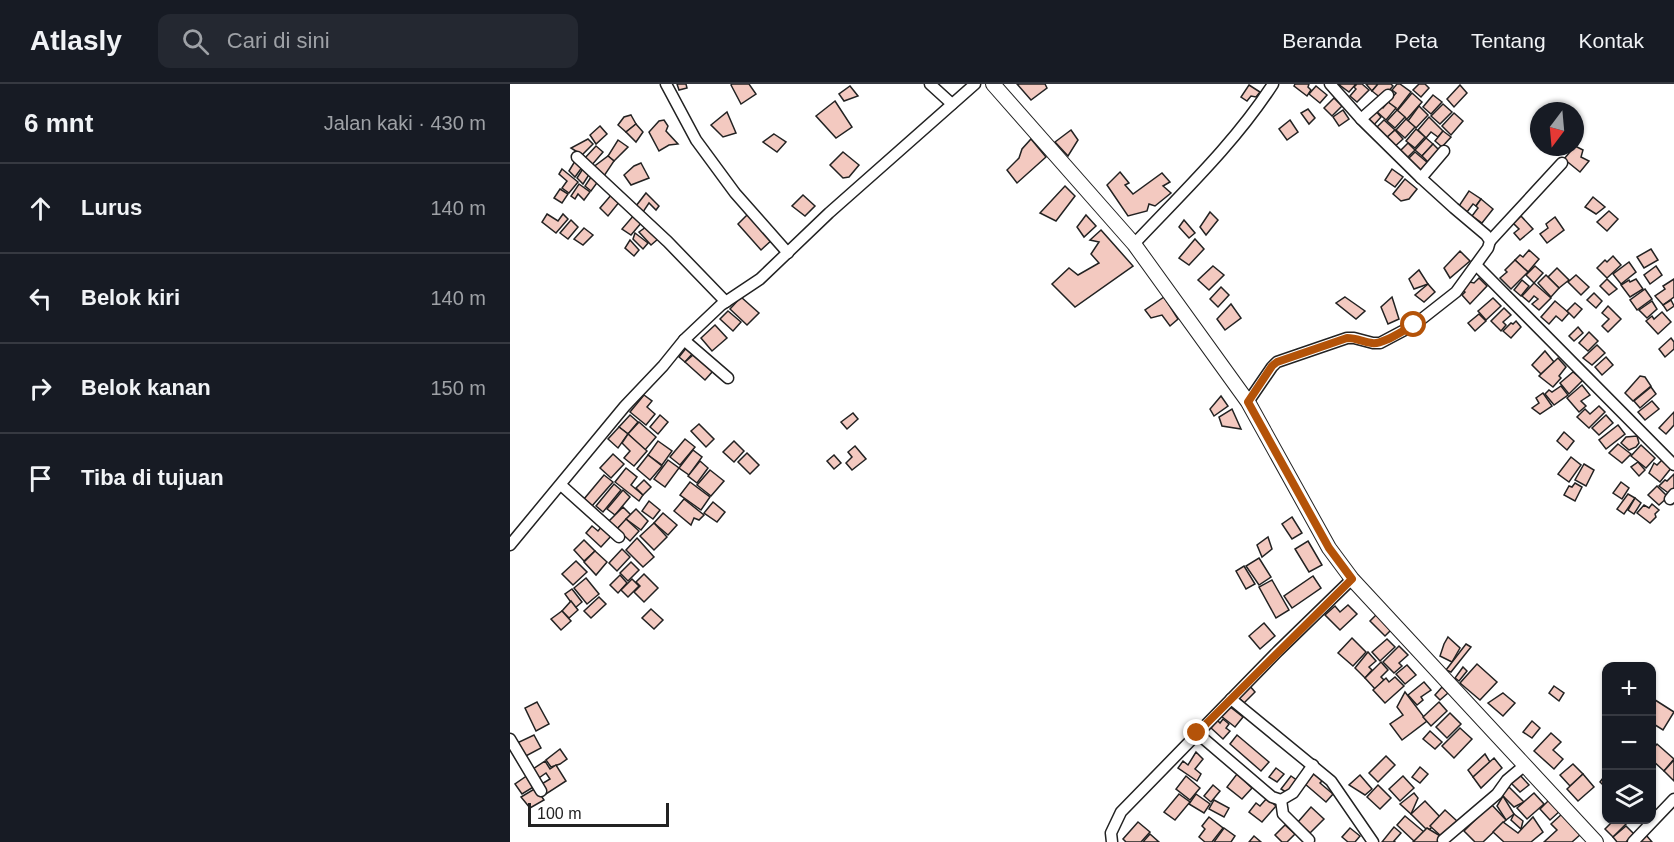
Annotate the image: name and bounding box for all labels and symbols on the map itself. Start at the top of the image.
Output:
north arrow [1530,102,1584,156]
route start [1400,311,1426,337]
route end [1183,719,1209,745]
scale bar [528,800,669,828]

